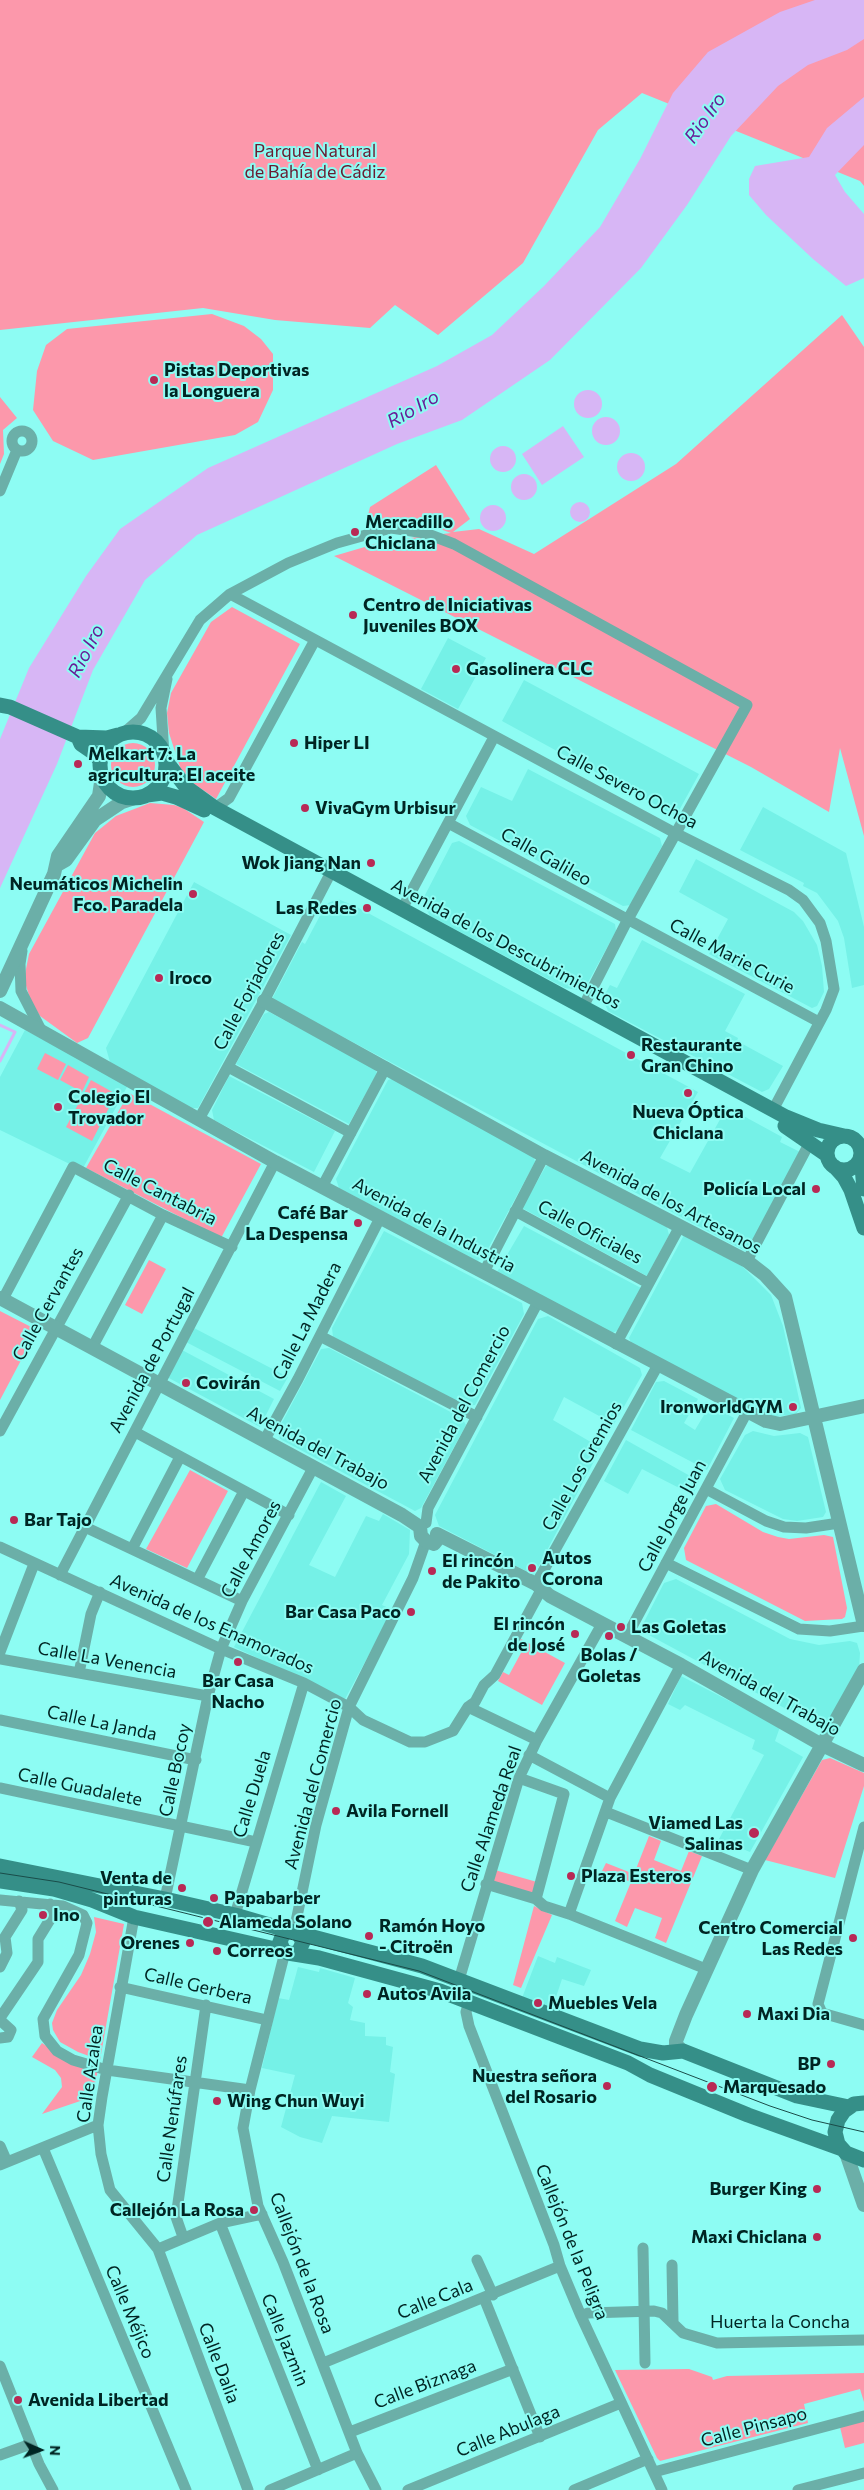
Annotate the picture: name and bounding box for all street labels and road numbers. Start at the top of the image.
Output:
street label: Calle Severo Ochoa [553,741,701,833]
street label: Calle Galileo [497,823,595,891]
street label: Avenida de los Descubrimientos [387,874,625,1014]
street label: Calle Marie Curie [666,914,798,998]
street label: Calle Forjadores [209,928,289,1054]
street label: Avenida de los Artesanos [577,1145,765,1259]
street label: Calle Cantabria [100,1154,220,1230]
street label: Avenida de la Industria [349,1173,519,1277]
street label: Calle Oficiales [534,1195,646,1269]
street label: Calle Cervantes [8,1243,88,1365]
street label: Calle La Madera [268,1258,346,1384]
street label: Avenida de Portugal [105,1284,199,1436]
street label: Avenida del Comercio [413,1321,515,1487]
street label: Calle Los Gremios [537,1397,627,1535]
street label: Avenida del Trabajo [243,1401,393,1495]
street label: Calle Jorge Juan [633,1456,711,1576]
street label: Calle Amores [216,1497,286,1601]
street label: Avenida de los Enamorados [107,1569,317,1679]
street label: Calle La Venencia [36,1637,178,1683]
street label: Avenida del Trabajo [696,1645,844,1741]
street label: Avenida del Comercio [280,1696,346,1872]
street label: Calle La Janda [45,1701,159,1745]
street label: Calle Bocoy [155,1721,195,1819]
street label: Calle Alameda Real [456,1743,526,1895]
street label: Calle Duela [228,1748,276,1840]
street label: Calle Guadalete [16,1763,144,1811]
street label: Calle Gerbera [142,1963,254,2009]
street label: Calle Azalea [72,2024,108,2124]
street label: Calle Nenúfares [152,2054,192,2184]
street label: Callejón de la Peligra [531,2161,613,2323]
street label: Callejón de la Rosa [265,2189,339,2337]
street label: Calle Méjico [101,2262,159,2362]
street label: Calle Cala [394,2274,476,2324]
street label: Calle Jazmin [257,2290,313,2390]
street label: Huerta la Concha [710,2311,850,2333]
street label: Calle Dalia [194,2319,244,2407]
street label: Calle Biznaga [371,2355,479,2413]
street label: Calle Abulaga [453,2400,563,2462]
street label: Calle Pinsapo [699,2402,809,2452]

